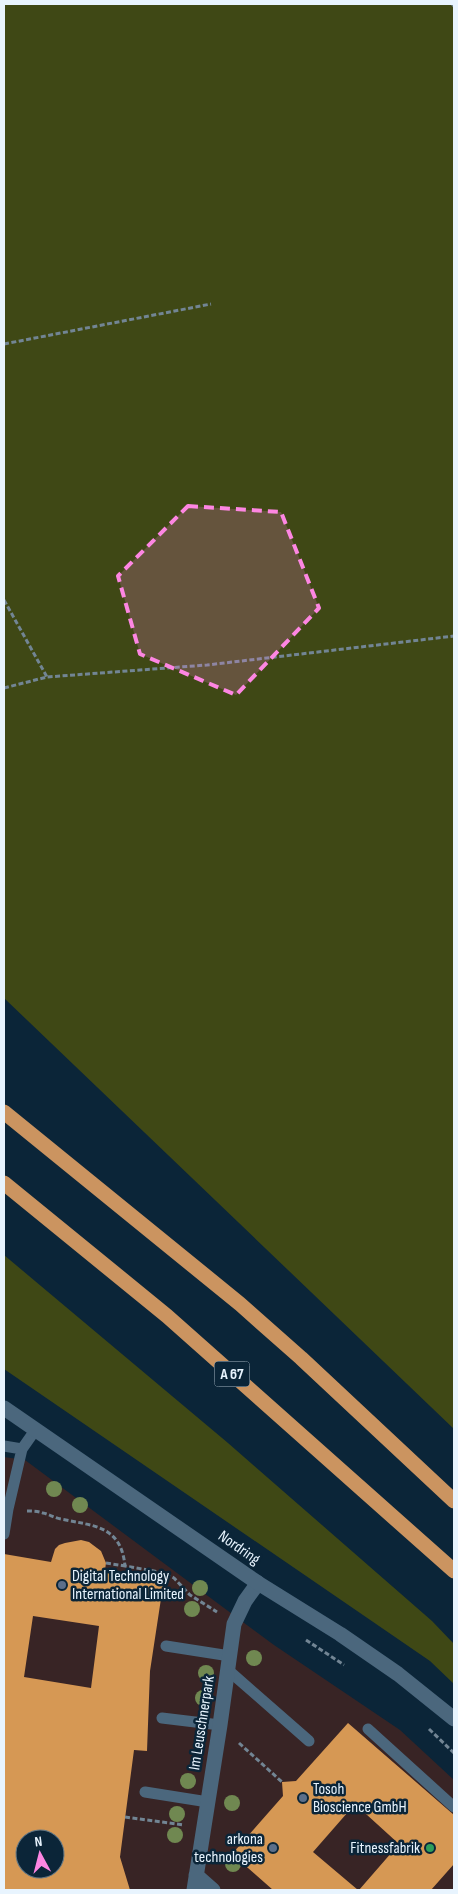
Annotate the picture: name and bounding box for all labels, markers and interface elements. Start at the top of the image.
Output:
road number: A 67 [214,1362,250,1386]
street label: Nordring [214,1527,264,1569]
place label: Digital Technology International Limited [72,1567,184,1604]
marker: Digital Technology International Limited [56,1579,68,1591]
street label: Im Leuschnerpark [185,1674,219,1772]
place label: Tosoh Bioscience GmbH [313,1780,407,1817]
marker: Tosoh Bioscience GmbH [297,1792,309,1804]
north arrow [15,1829,65,1879]
place label: arkona technologies [194,1830,263,1867]
text: N [34,1833,43,1850]
place label: Fitnessfabrik [350,1839,420,1858]
marker: arkona technologies [267,1842,279,1854]
marker: Fitnessfabrik [424,1842,436,1854]

